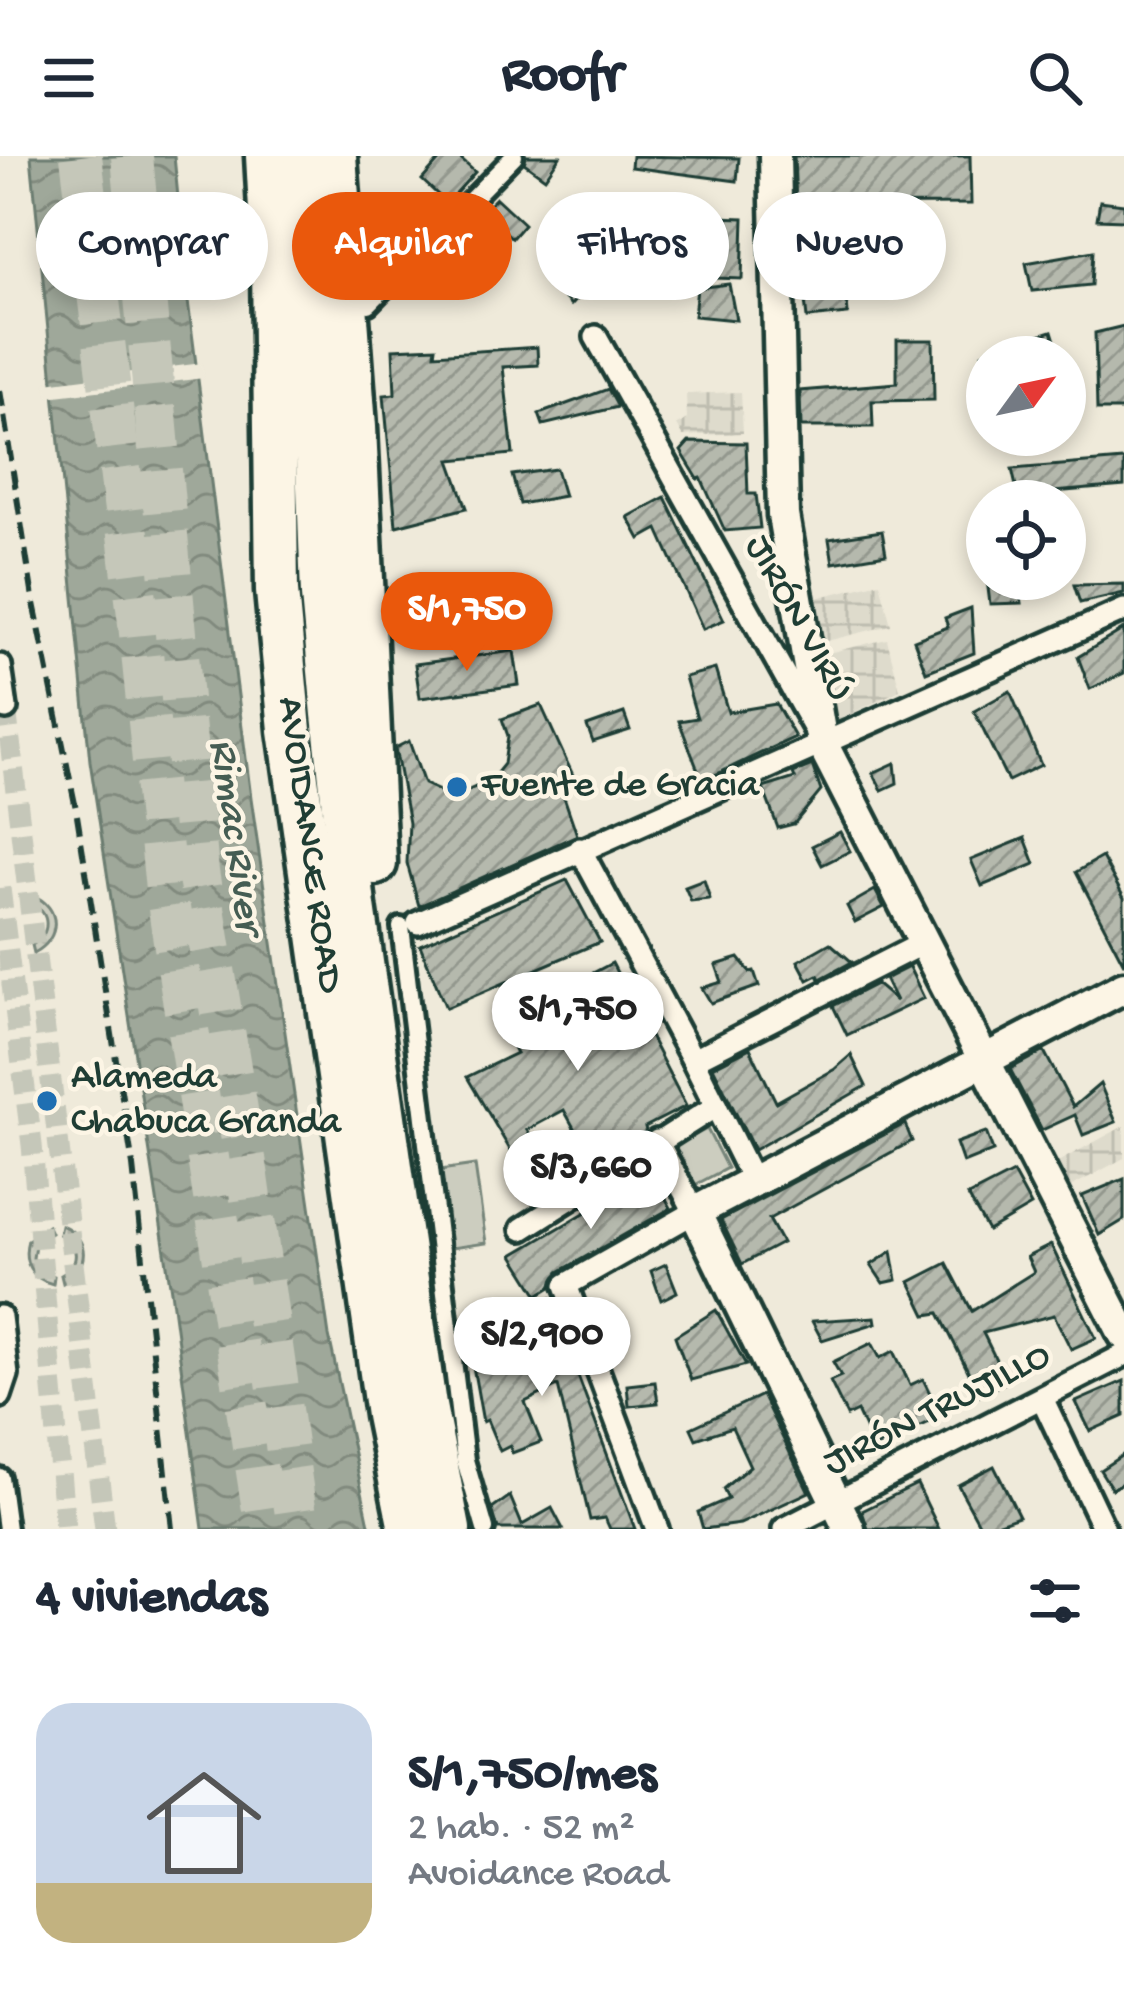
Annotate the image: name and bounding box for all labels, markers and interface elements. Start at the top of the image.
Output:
icon: menu [36,45,102,111]
icon: search [1022,45,1088,111]
text: Roofr [502,46,622,110]
chip: Comprar [36,192,268,300]
chip: Alquilar [292,192,512,300]
chip: Filtros [536,192,729,300]
chip: Nuevo [753,192,946,300]
north arrow [966,336,1086,456]
map controls [966,336,1086,600]
button: locate [966,480,1086,600]
street label: JIRÓN VIRÚ [733,528,861,710]
pin: S/1,750 [356,572,578,674]
text: S/1,750 [408,588,526,634]
street label: AVOIDANCE ROAD [264,694,352,997]
water label: Rimac River [195,736,272,944]
place label: Fuente de Gracia [480,764,760,810]
marker: Fuente de Gracia [444,774,470,800]
pin: S/1,750 [467,972,689,1074]
text: S/1,750 [519,988,637,1034]
place label: Alameda Chabuca Granda [71,1056,342,1147]
marker: Alameda Chabuca Granda [34,1088,60,1114]
pin: S/3,660 [480,1130,702,1232]
text: S/3,660 [530,1146,652,1192]
pin: S/2,900 [431,1297,653,1399]
text: S/2,900 [481,1313,603,1359]
street label: JIRÓN TRUJILLO [817,1334,1059,1488]
icon: filters [1022,1568,1088,1634]
text: 4 viviendas [36,1571,267,1631]
text: S/1,750/mes [408,1747,656,1807]
icon: home [132,1751,276,1895]
text: 2 hab. · 52 m² [408,1807,635,1853]
text: Avoidance Road [408,1853,668,1899]

